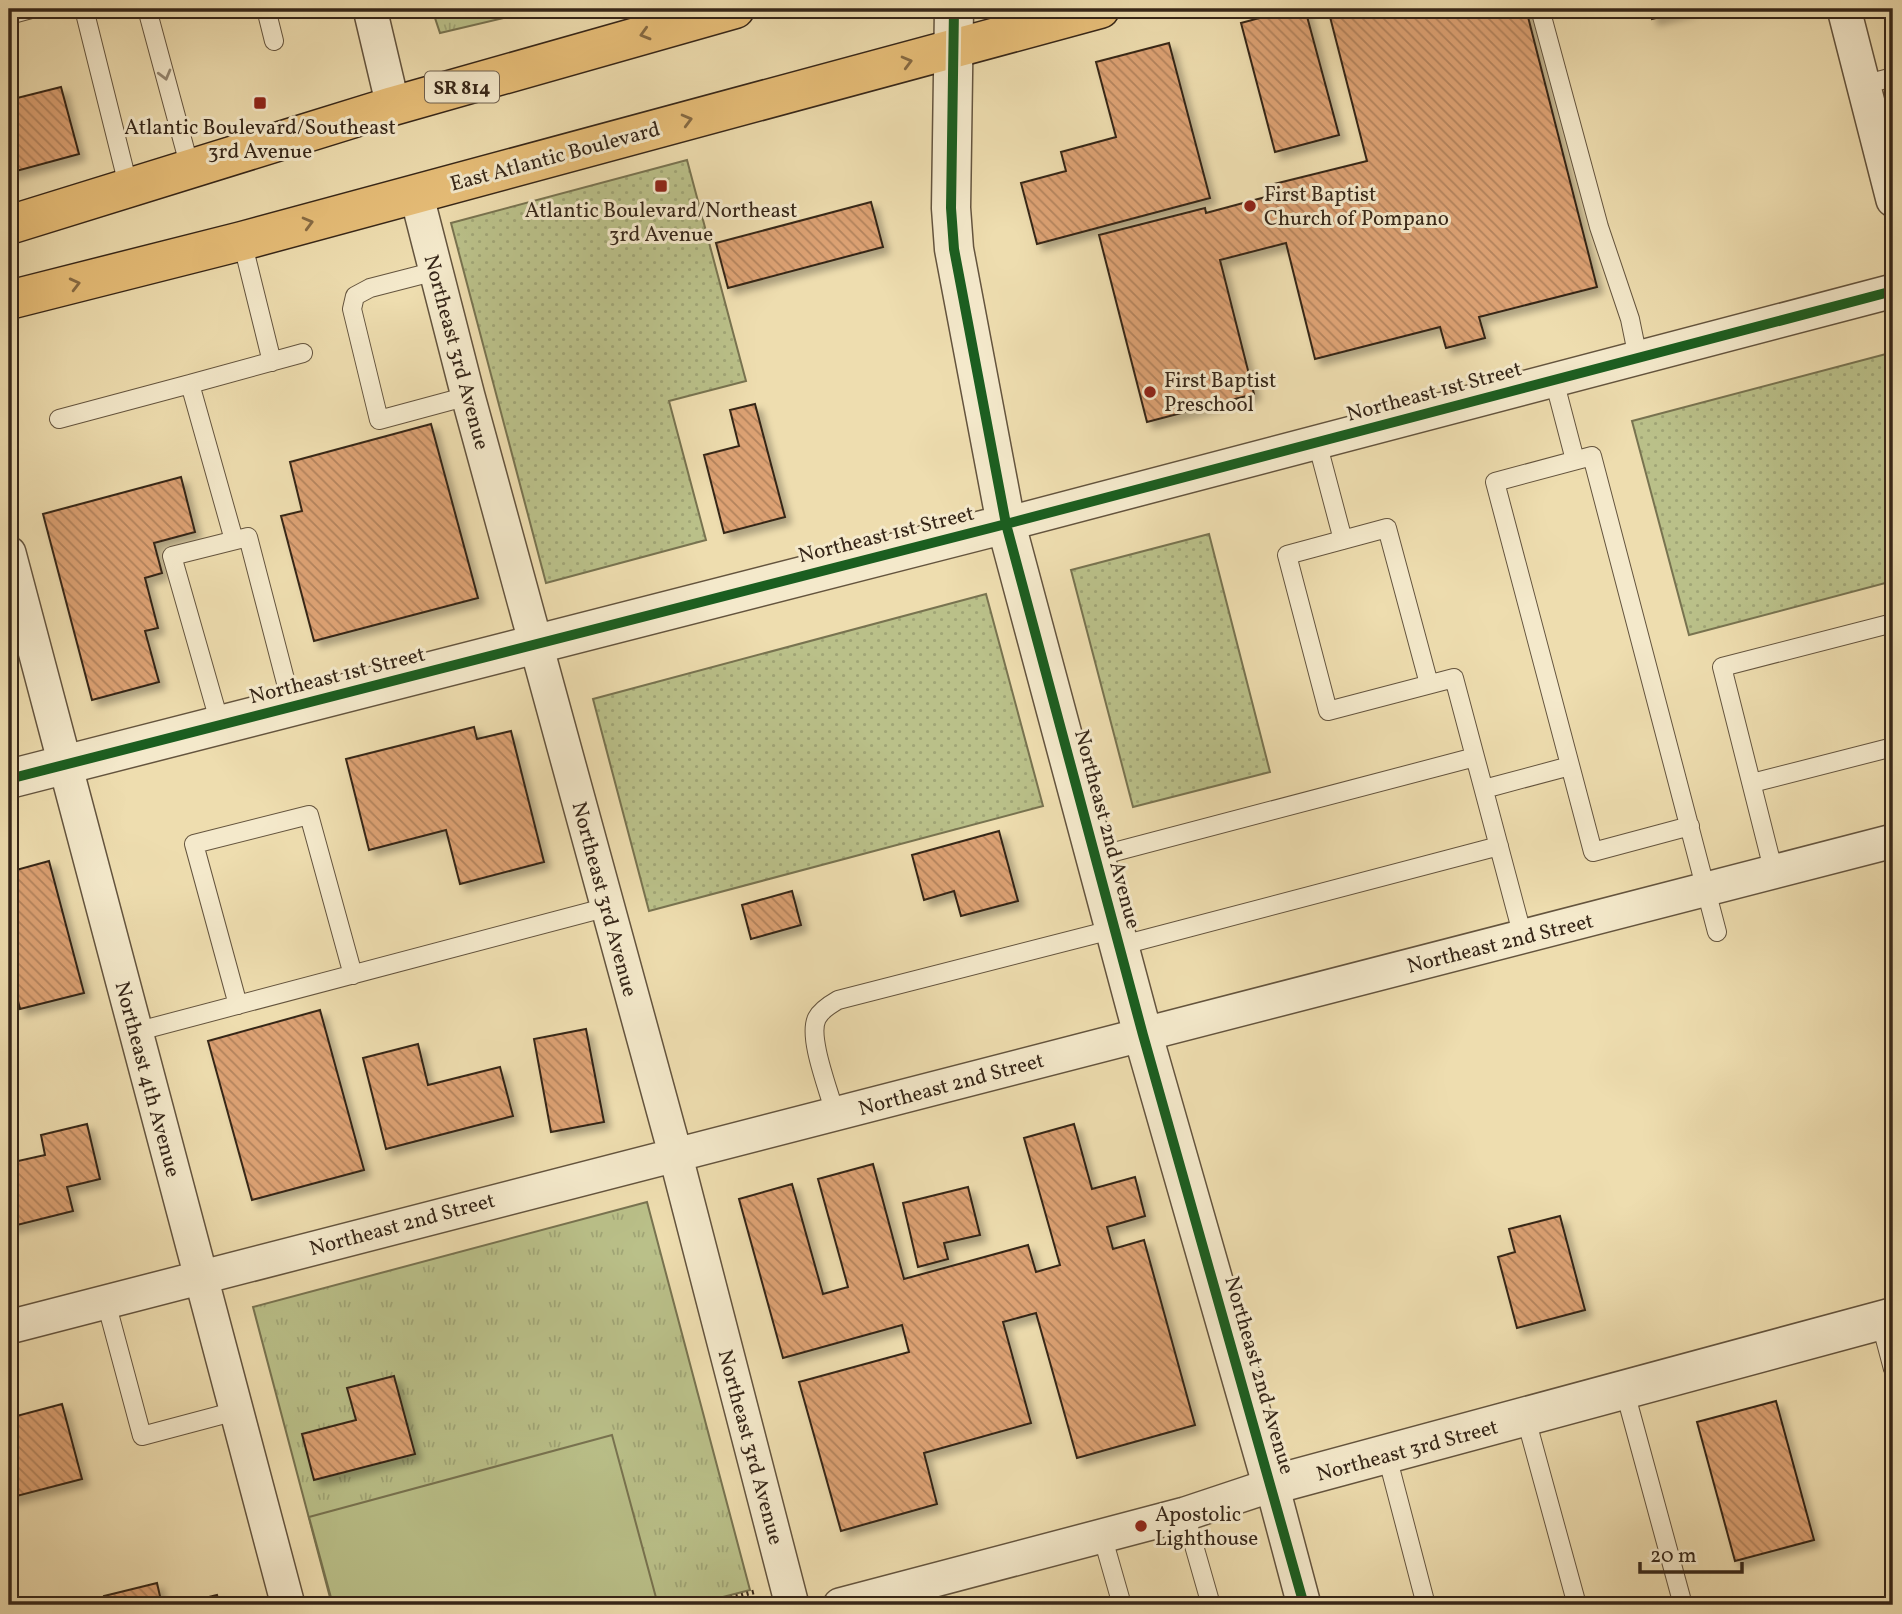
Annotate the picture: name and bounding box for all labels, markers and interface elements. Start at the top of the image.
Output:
one-way arrow [640,26,652,41]
one-way arrow [901,55,913,70]
one-way arrow [156,68,171,80]
road number: SR 814 [425,72,499,102]
marker: Atlantic Boulevard/Southeast 3rd Avenue [252,95,268,111]
place label: Atlantic Boulevard/Southeast 3rd Avenue [124,114,396,167]
one-way arrow [681,114,693,128]
street label: East Atlantic Boulevard [447,115,664,199]
marker: Atlantic Boulevard/Northeast 3rd Avenue [653,178,669,194]
place label: First Baptist Church of Pompano [1264,181,1449,234]
place label: Atlantic Boulevard/Northeast 3rd Avenue [525,197,797,250]
marker: First Baptist Church of Pompano [1242,198,1258,214]
one-way arrow [302,217,314,231]
street label: Northeast 3rd Avenue [416,252,496,453]
one-way arrow [69,277,81,292]
street label: Northeast 1st Street [1344,355,1525,430]
place label: First Baptist Preschool [1164,367,1276,420]
marker: First Baptist Preschool [1142,384,1158,400]
street label: Northeast 1st Street [795,500,977,571]
street label: Northeast 1st Street [246,641,428,712]
street label: Northeast 2nd Avenue [1066,727,1147,932]
street label: Northeast 3rd Avenue [564,799,644,1000]
street label: Northeast 2nd Street [1404,907,1597,982]
street label: Northeast 4th Avenue [106,978,187,1181]
street label: Northeast 2nd Street [855,1047,1048,1124]
street label: Northeast 2nd Street [306,1187,499,1264]
street label: Northeast 2nd Avenue [1216,1273,1301,1478]
street label: Northeast 3rd Avenue [710,1347,790,1548]
street label: Northeast 3rd Street [1313,1413,1501,1490]
place label: Apostolic Lighthouse [1155,1501,1258,1554]
marker: Apostolic Lighthouse [1133,1518,1149,1534]
scale bar [1640,1530,1741,1574]
text: 20 m [1650,1542,1696,1571]

